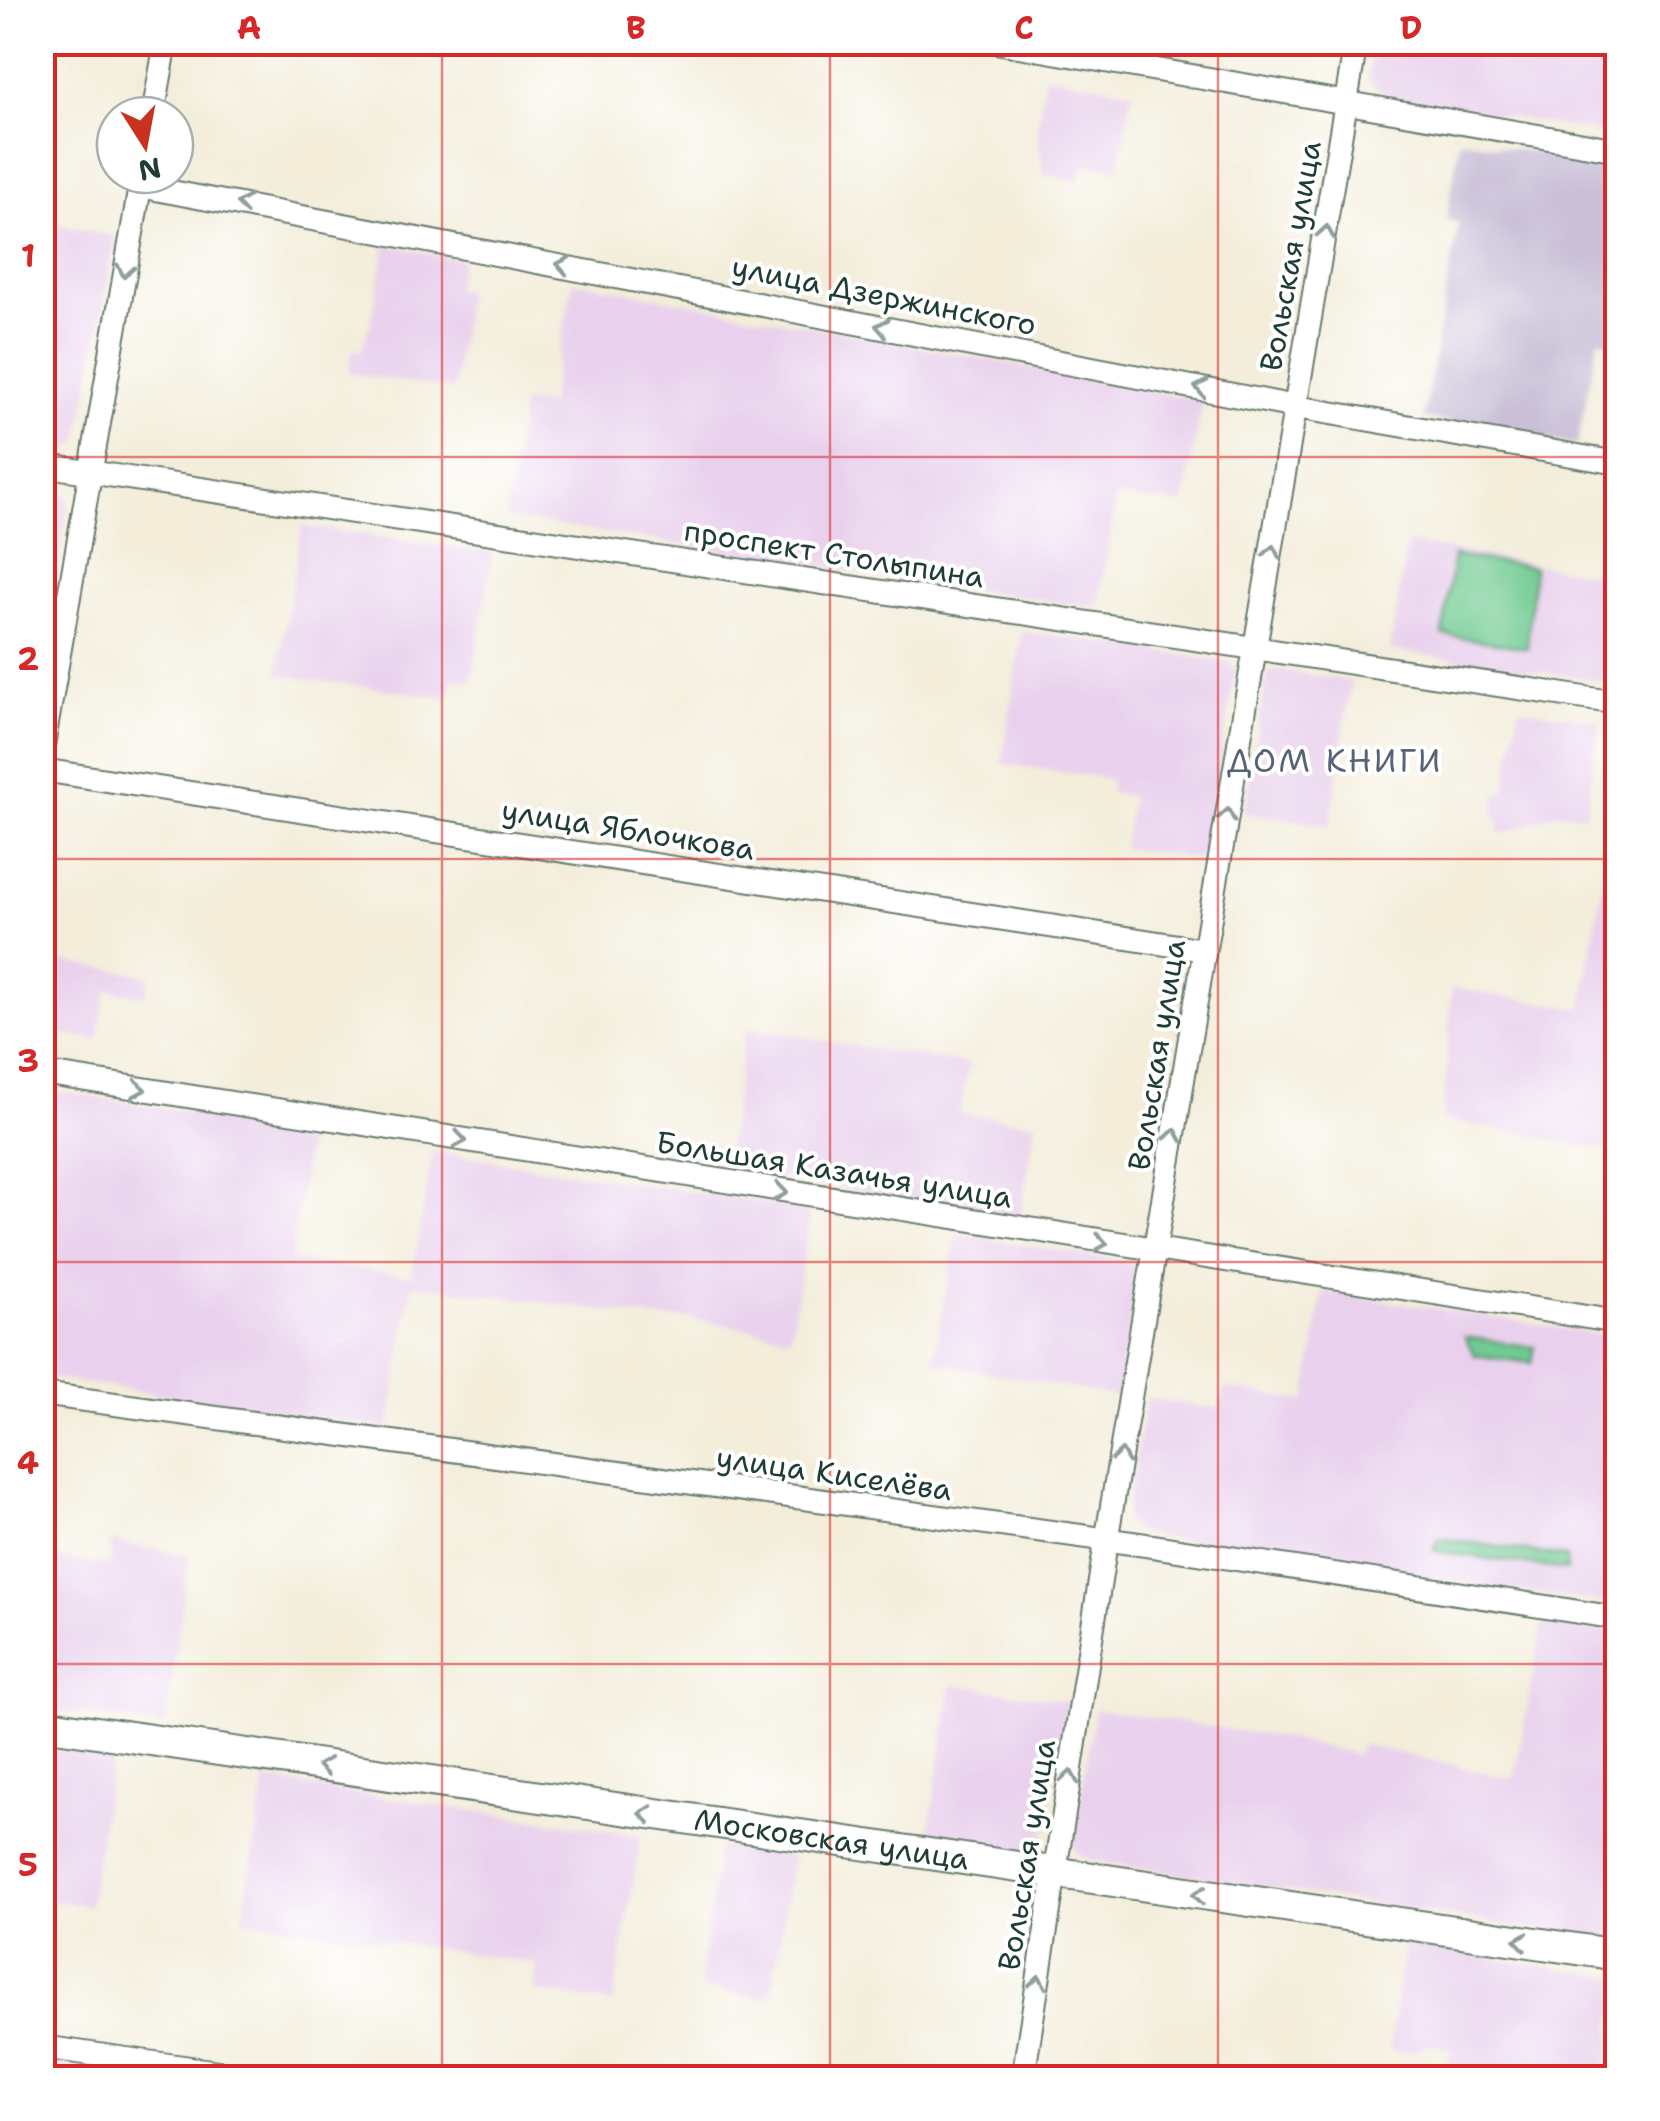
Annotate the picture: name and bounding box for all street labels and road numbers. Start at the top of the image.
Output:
street label: Вольская улица [1250,137,1331,374]
street label: улица Дзержинского [728,246,1040,345]
street label: проспект Столыпина [681,510,987,598]
street label: улица Яблочкова [499,789,758,870]
street label: Вольская улица [1118,936,1195,1173]
street label: Большая Казачья улица [653,1121,1015,1218]
street label: улица Киселёва [714,1437,955,1510]
street label: Вольская улица [988,1736,1065,1973]
street label: Московская улица [691,1799,972,1880]

